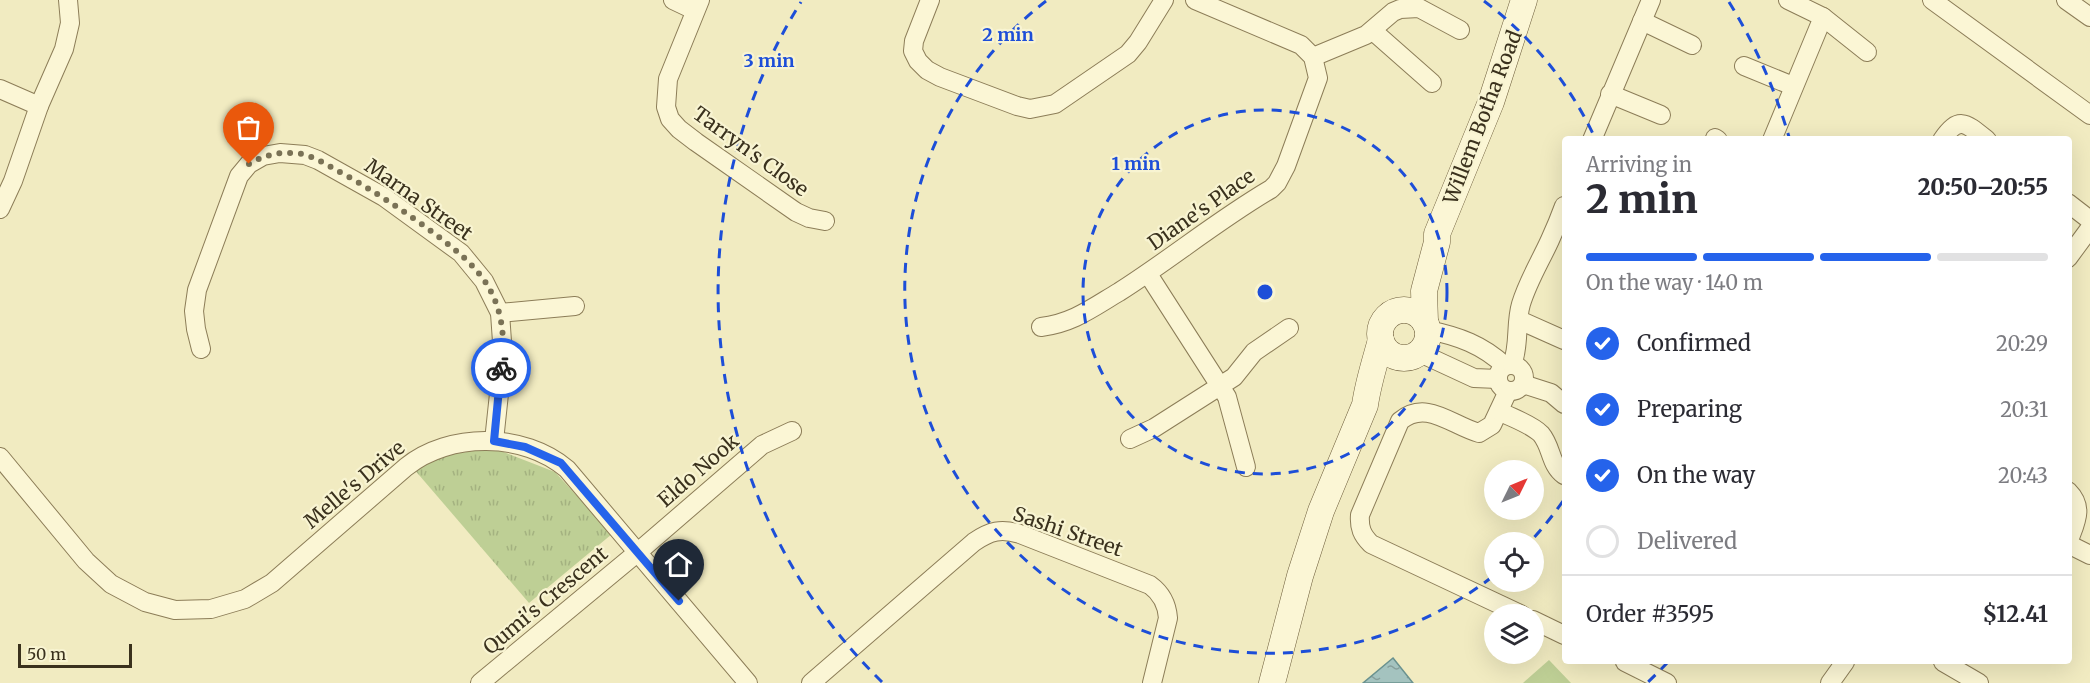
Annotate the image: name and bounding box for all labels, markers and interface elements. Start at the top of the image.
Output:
text: 2 min [982,23,1034,46]
street label: Willem Botha Road [1437,27,1527,208]
text: 3 min [744,49,794,72]
street label: Tarryn's Close [688,101,814,201]
pin [223,102,274,164]
icon: bag [232,111,265,144]
text: 1 min [1111,152,1161,175]
text: Arriving in [1586,152,1692,177]
street label: Marna Street [360,153,478,245]
street label: Diane's Place [1143,163,1259,255]
text: 20:50–20:55 [1918,173,2048,201]
text: 2 min [1586,175,1698,224]
text: On the way · 140 m [1586,270,1763,295]
centre of rings [1255,282,1275,302]
icon: check [1586,327,1619,360]
text: Confirmed [1637,329,1751,357]
text: 20:29 [1996,331,2048,356]
courier [471,338,531,398]
icon: bike [485,352,518,385]
icon: check [1586,393,1619,426]
text: Preparing [1637,395,1742,423]
text: 20:31 [2000,397,2048,422]
street label: Eldo Nook [652,428,744,512]
street label: Melle's Drive [299,435,409,533]
icon: check [1586,459,1619,492]
north arrow [1484,460,1544,520]
map controls [1484,460,1544,664]
text: On the way [1637,461,1755,489]
text: 20:43 [1998,463,2048,488]
street label: Sashi Street [1010,501,1126,561]
text: Delivered [1637,527,1737,555]
button: locate [1484,532,1544,592]
pin [653,539,704,601]
street label: Qumi's Crescent [478,540,613,659]
icon: home [662,548,695,581]
text: Order #3595 [1586,600,1714,628]
text: $12.41 [1983,600,2048,628]
button: layers [1484,604,1544,664]
scale bar [18,641,132,668]
text: 50 m [27,644,66,664]

